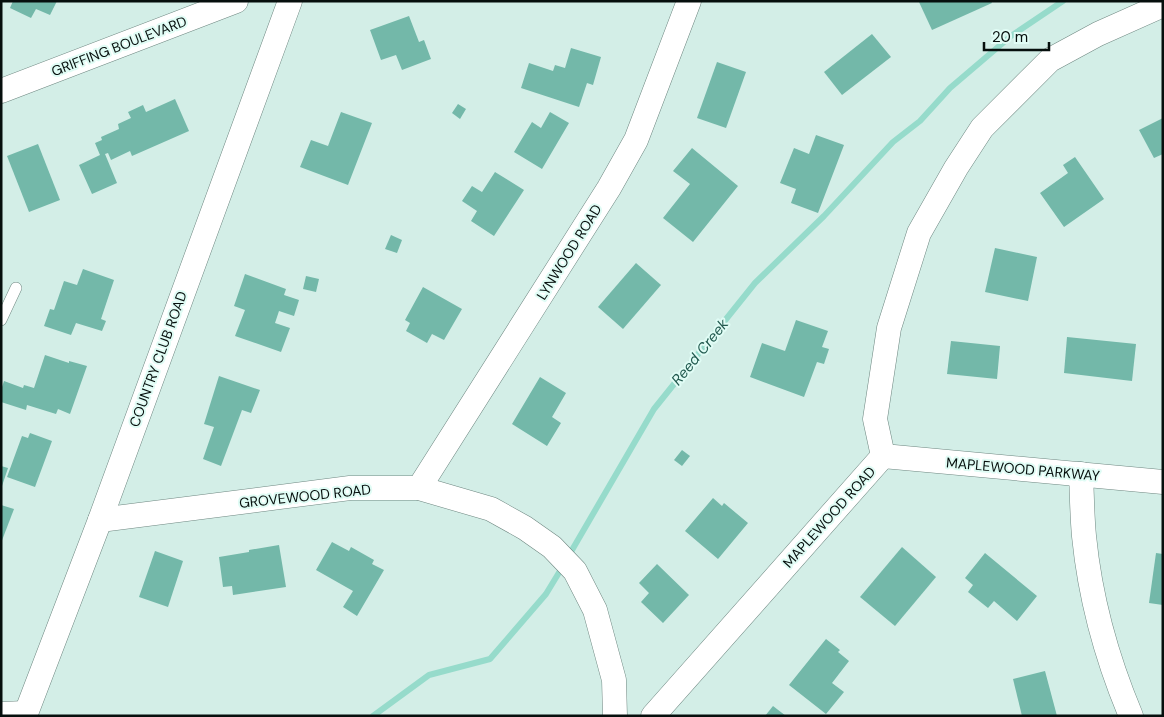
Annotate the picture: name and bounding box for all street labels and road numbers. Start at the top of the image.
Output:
street label: GRIFFING BOULEVARD [49,12,189,80]
street label: LYNWOOD ROAD [532,201,606,303]
street label: COUNTRY CLUB ROAD [125,289,191,429]
street label: MAPLEWOOD PARKWAY [945,453,1101,485]
street label: MAPLEWOOD ROAD [779,463,879,571]
street label: GROVEWOOD ROAD [238,480,372,512]

